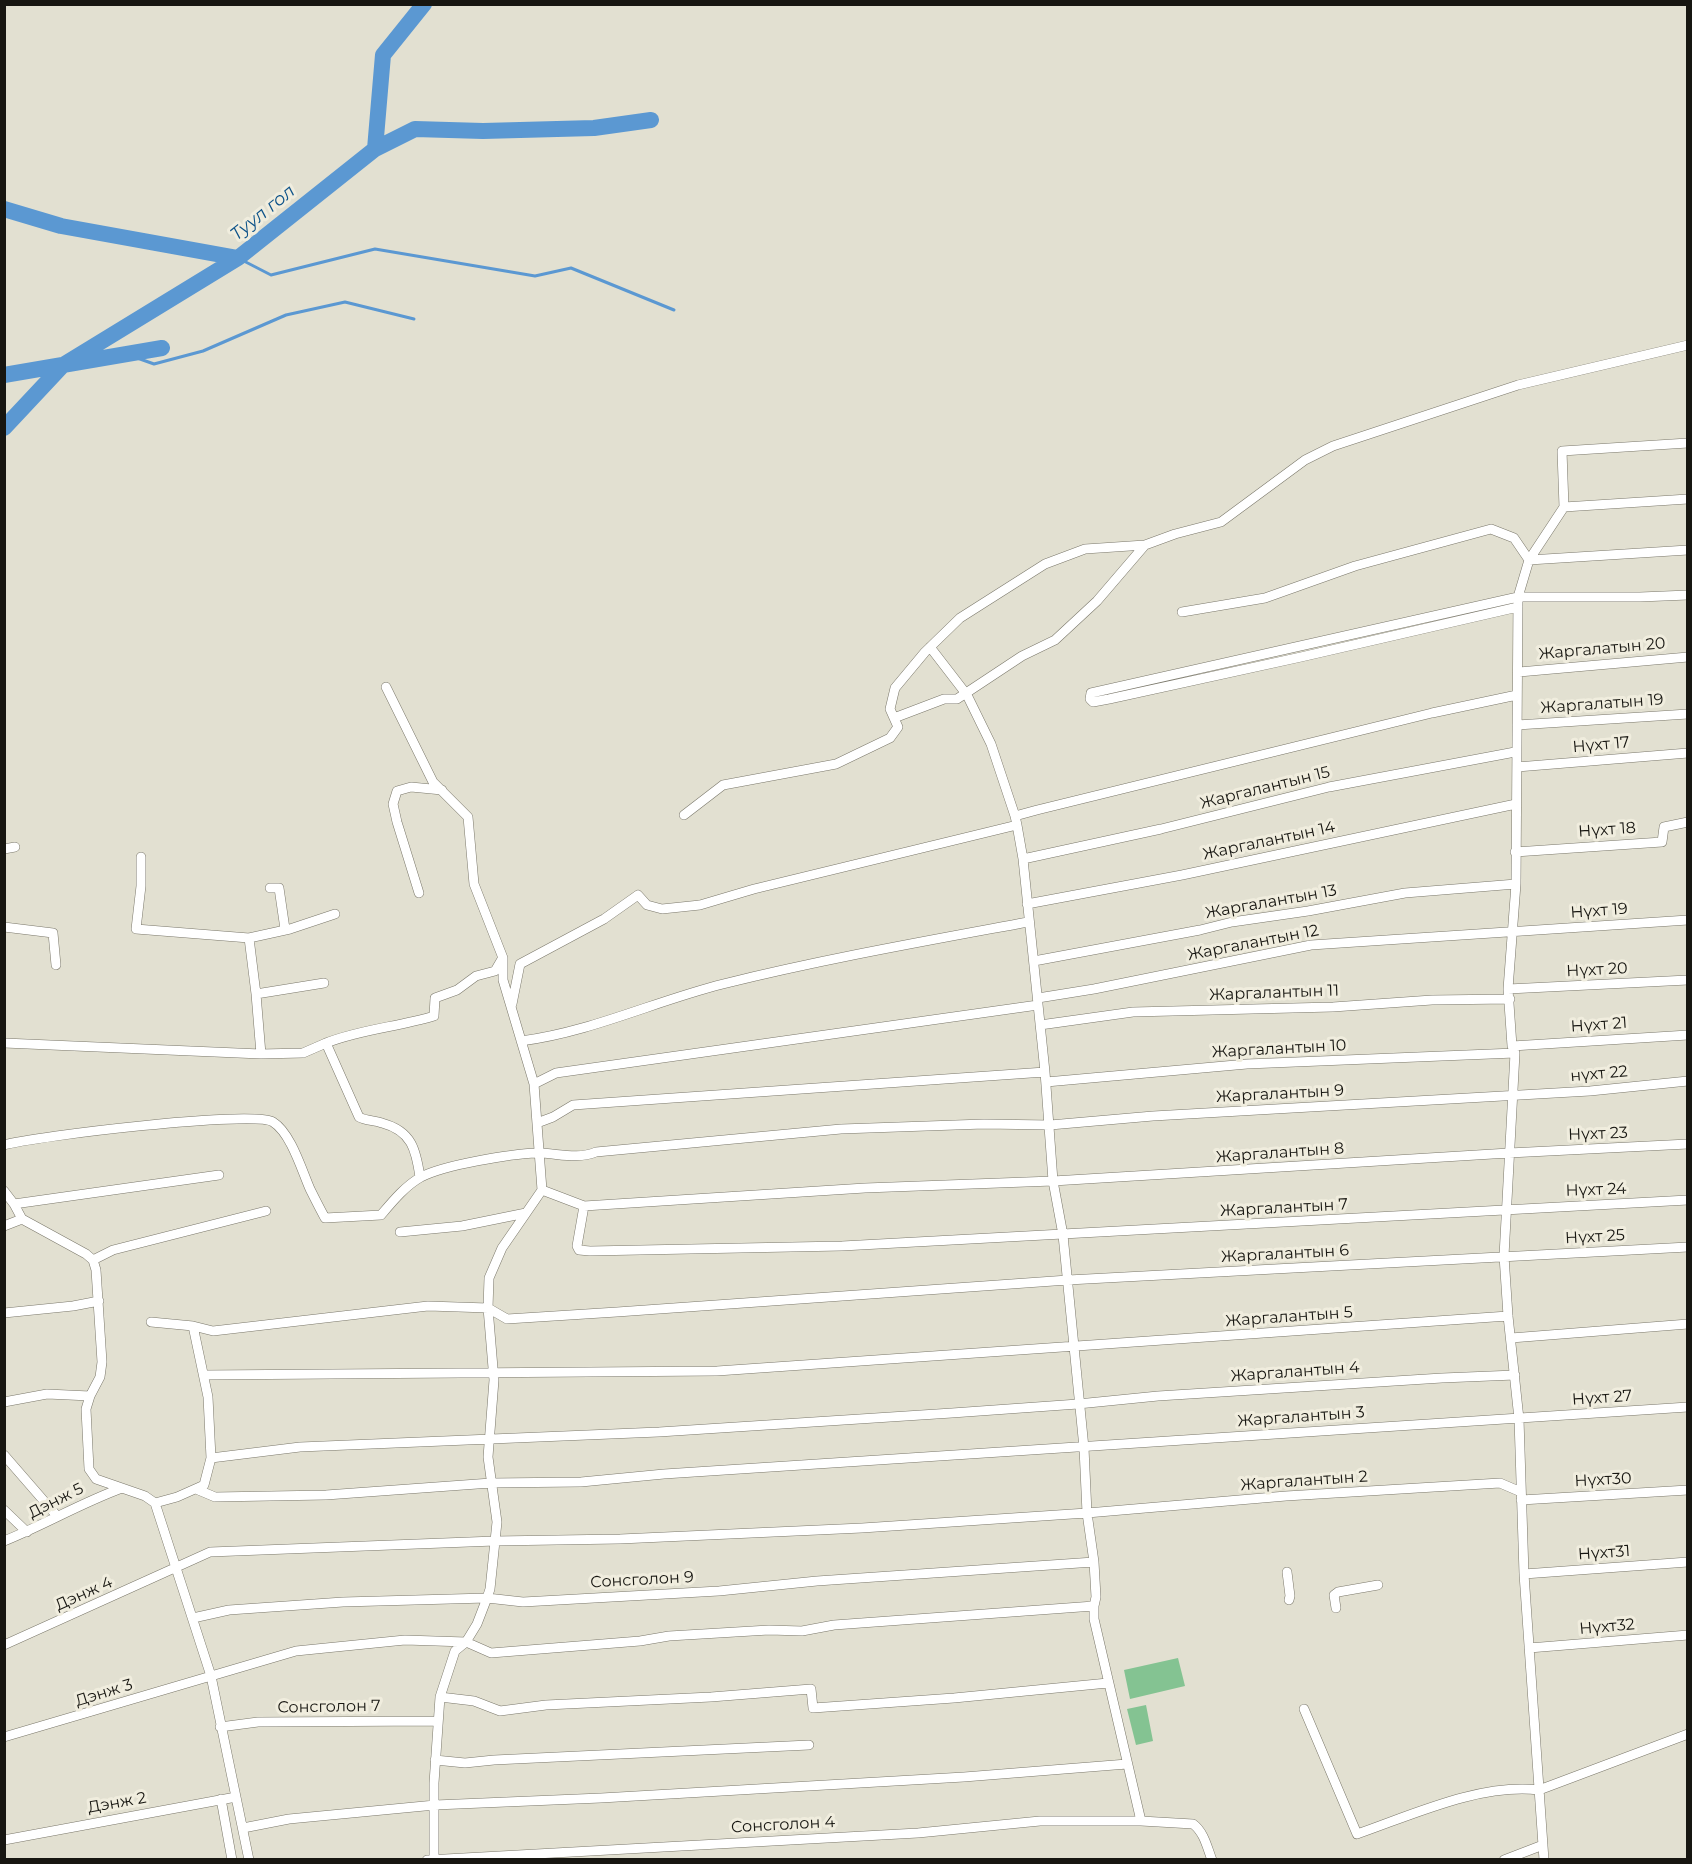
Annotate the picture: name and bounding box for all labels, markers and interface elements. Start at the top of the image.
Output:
water label: Туул гол [226,180,300,246]
street label: Жаргалатын 20 [1538,634,1666,664]
street label: Жаргалатын 19 [1540,690,1664,718]
street label: Нүхт 17 [1572,733,1630,757]
street label: Жаргалантын 15 [1198,763,1332,813]
street label: Жаргалантын 14 [1201,818,1337,864]
street label: Нүхт 18 [1578,818,1636,842]
street label: Жаргалантын 13 [1204,881,1338,923]
street label: Нүхт 19 [1570,899,1628,923]
street label: Жаргалантын 12 [1186,921,1320,965]
street label: Нүхт 20 [1566,959,1628,981]
street label: Жаргалантын 11 [1209,981,1339,1005]
street label: Нүхт 21 [1570,1013,1628,1037]
street label: Жаргалантын 10 [1211,1036,1347,1062]
street label: нүхт 22 [1569,1062,1629,1086]
street label: Жаргалантын 9 [1215,1081,1345,1107]
street label: Нүхт 23 [1568,1123,1628,1145]
street label: Жаргалантын 8 [1215,1139,1345,1167]
street label: Нүхт 24 [1565,1179,1627,1201]
street label: Жаргалантын 7 [1220,1195,1348,1221]
street label: Нүхт 25 [1565,1226,1625,1248]
street label: Жаргалантын 6 [1220,1241,1350,1267]
street label: Жаргалантын 5 [1225,1303,1353,1331]
street label: Жаргалантын 4 [1230,1358,1360,1386]
street label: Нүхт 27 [1571,1386,1633,1410]
street label: Жаргалантын 3 [1237,1403,1365,1431]
street label: Жаргалантын 2 [1240,1467,1368,1495]
street label: Нүхт30 [1574,1469,1632,1491]
street label: Дэнж 5 [25,1479,87,1523]
street label: Нүхт31 [1577,1542,1631,1564]
street label: Сонсголон 9 [590,1568,694,1592]
street label: Дэнж 4 [52,1573,116,1615]
street label: Нүхт32 [1578,1615,1636,1639]
street label: Дэнж 3 [73,1675,135,1711]
street label: Сонсголон 7 [277,1697,381,1717]
street label: Дэнж 2 [86,1788,148,1818]
street label: Сонсголон 4 [730,1813,836,1837]

